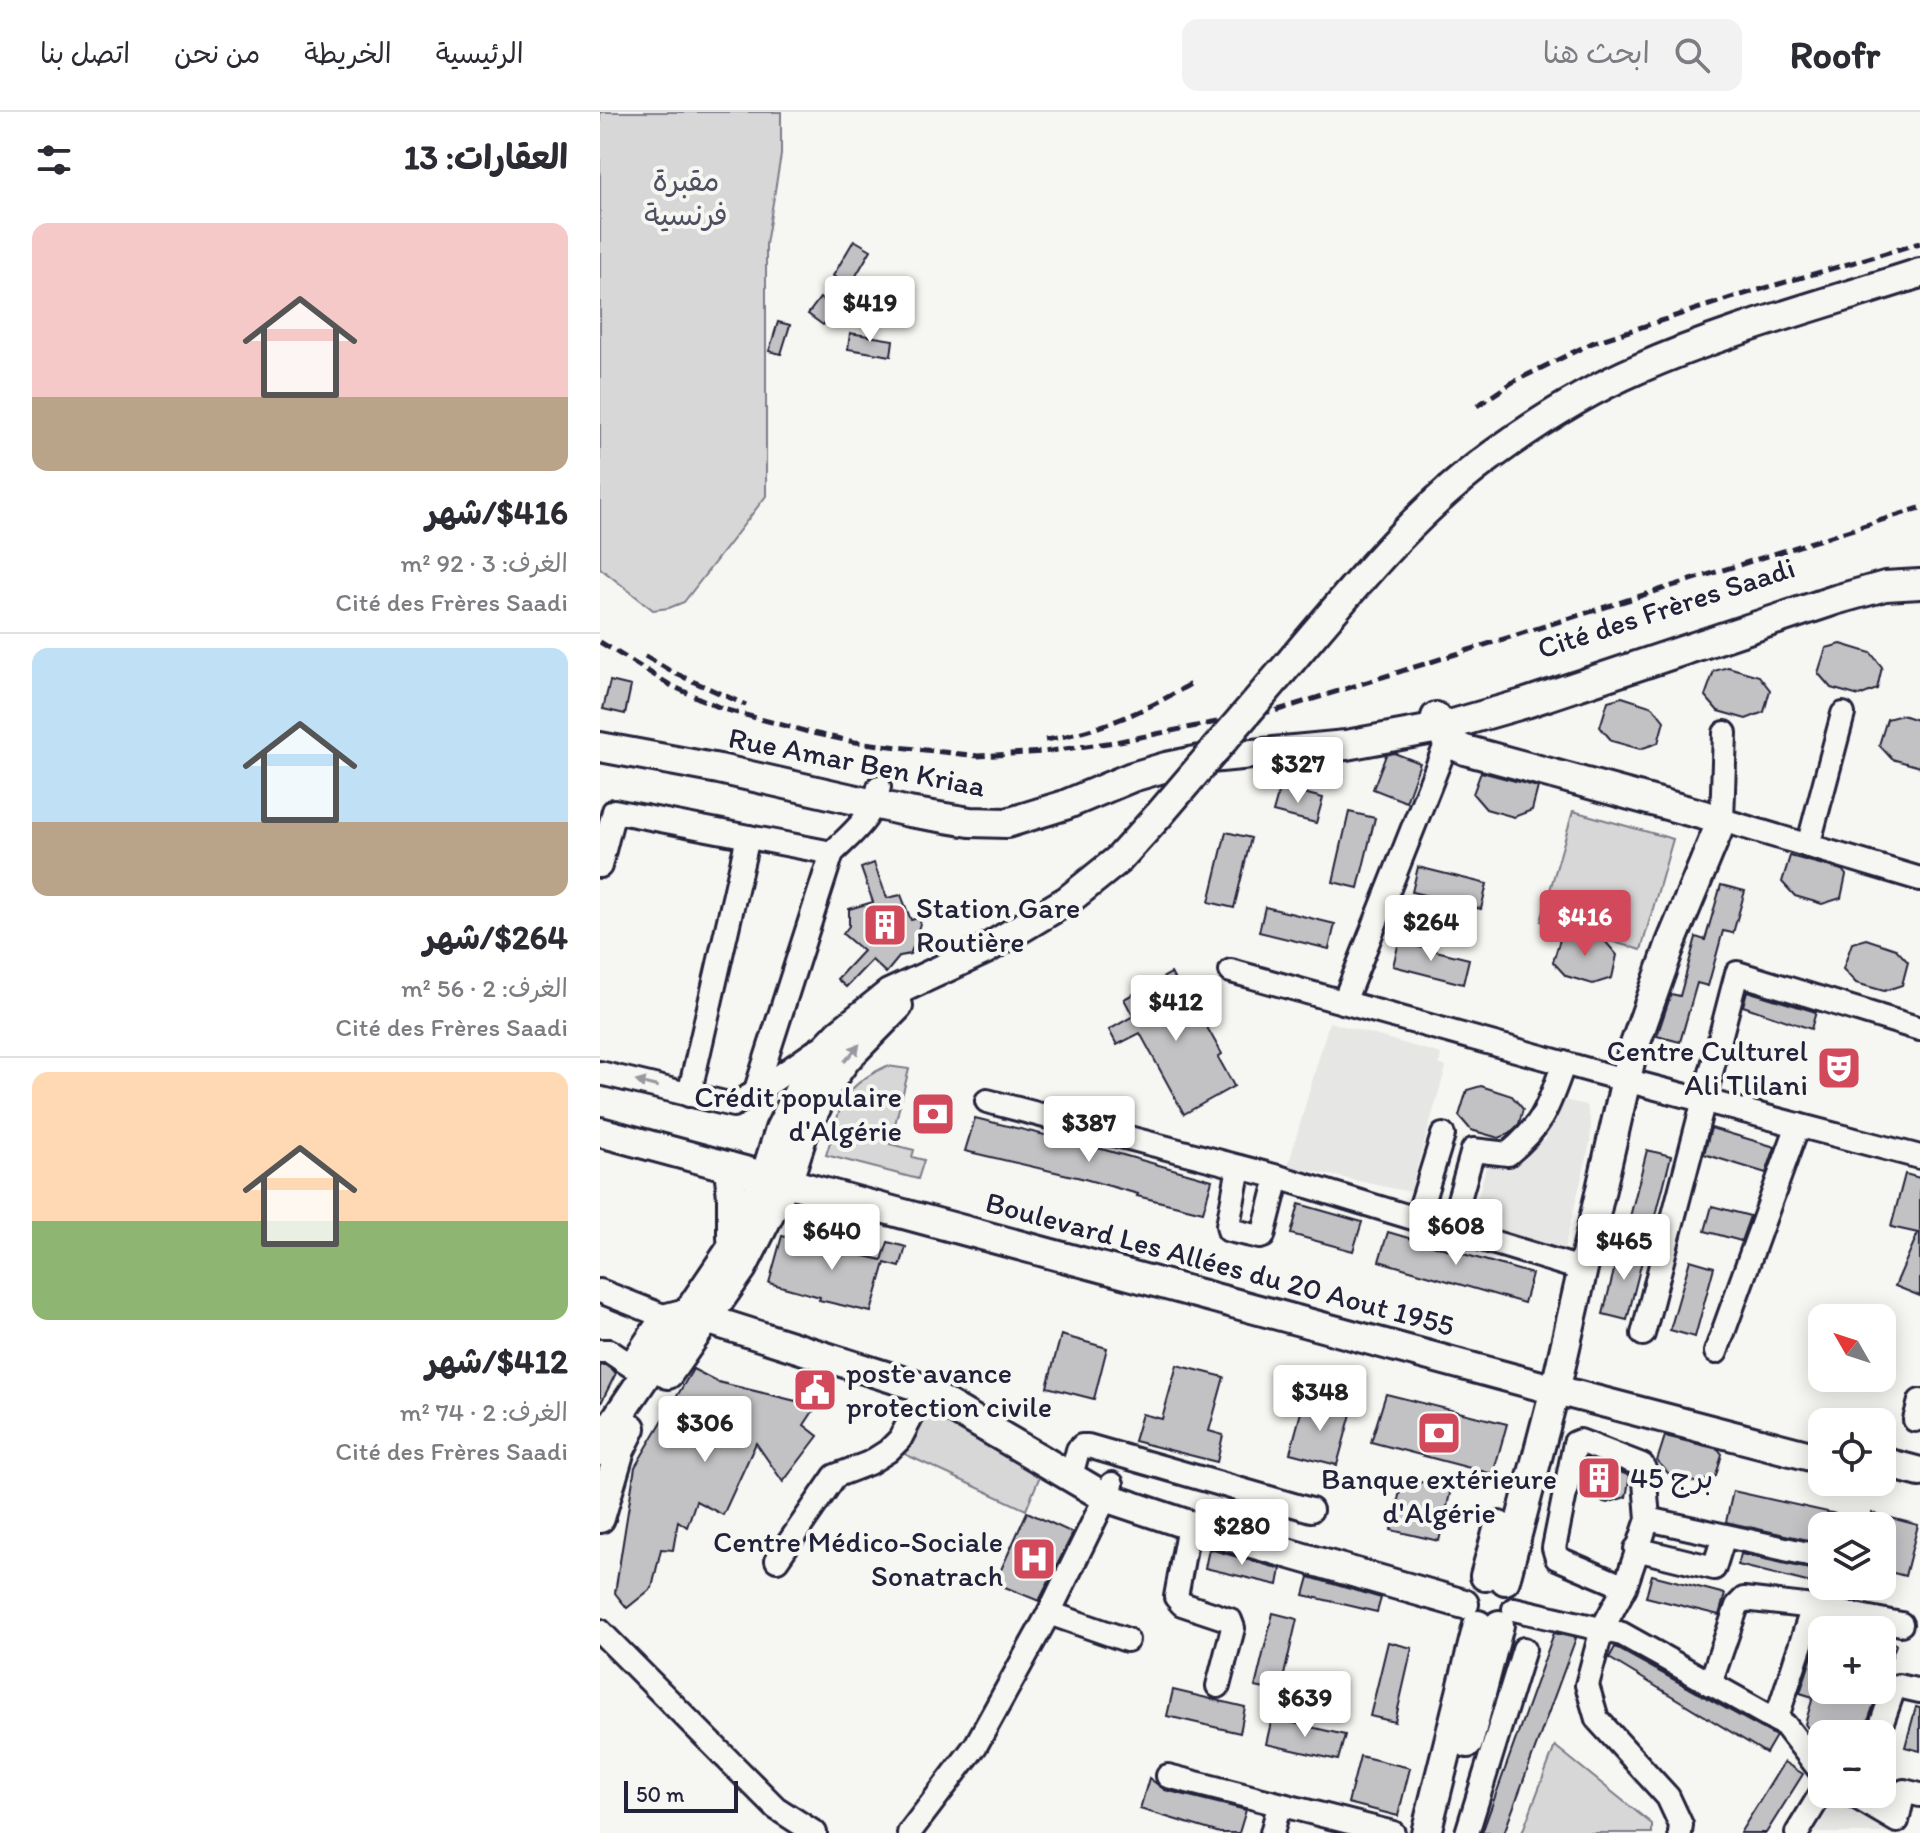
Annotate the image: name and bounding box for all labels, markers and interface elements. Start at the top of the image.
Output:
search box [1182,19,1742,91]
text: Roofr [1790,32,1880,78]
icon: search [1670,33,1714,77]
text: ابحث هنا [1543,34,1650,71]
text: اتصل بنا [40,36,130,70]
text: من نحن [174,36,260,70]
text: الخريطة [304,36,392,70]
text: الرئيسية [436,36,524,70]
text: العقارات: 13 [404,137,568,178]
icon: filters [32,138,76,182]
park label: مقبرة فرنسية [644,162,728,233]
icon: home [228,275,372,419]
pin: $419 [823,276,917,344]
text: $419 [843,286,897,318]
text: $416/شهر [426,492,568,533]
text: الغرف: 3 · 92 m² [401,547,568,579]
street label: Cité des Frères Saadi [1532,548,1799,667]
text: Cité des Frères Saadi [335,586,568,618]
icon: home [228,700,372,844]
street label: Rue Amar Ben Kriaa [726,718,989,805]
pin: $327 [1251,737,1345,805]
text: $327 [1271,747,1325,779]
place label: Station Gare Routière [916,889,1080,960]
pin: $416 [1538,890,1632,958]
pin: $264 [1384,895,1478,963]
text: $416 [1558,900,1612,932]
building icon: Station Gare Routière [861,901,909,949]
text: $264 [1403,905,1459,937]
text: $264/شهر [424,917,568,958]
text: الغرف: 2 · 56 m² [401,972,568,1004]
pin: $412 [1129,975,1223,1043]
text: $412 [1149,985,1203,1017]
text: Cité des Frères Saadi [335,1011,568,1043]
place label: Centre Culturel Ali Tlilani [1606,1032,1809,1103]
one-way arrow [843,1043,860,1063]
theatre icon: Centre Culturel Ali Tlilani [1815,1044,1863,1092]
one-way arrow [634,1078,659,1090]
place label: Crédit populaire d'Algérie [694,1078,902,1149]
bank icon: Crédit populaire d'Algérie [909,1090,957,1138]
pin: $387 [1042,1096,1136,1164]
text: $387 [1062,1106,1116,1138]
icon: home [228,1124,372,1268]
street label: Boulevard Les Allées du 20 Aout 1955 [982,1183,1459,1344]
pin: $608 [1409,1199,1503,1267]
pin: $640 [785,1204,879,1272]
text: $608 [1427,1209,1485,1241]
text: $640 [803,1214,861,1246]
pin: $465 [1577,1214,1671,1282]
text: $465 [1596,1224,1652,1256]
north arrow [1808,1304,1896,1392]
map controls [1808,1304,1896,1808]
text: $412/شهر [426,1341,568,1382]
place label: poste avance protection civile [846,1354,1052,1425]
pin: $348 [1273,1365,1367,1433]
public building icon: poste avance protection civile [791,1366,839,1414]
text: $348 [1291,1375,1349,1407]
text: الغرف: 2 · 74 m² [400,1396,568,1428]
pin: $306 [658,1396,752,1464]
text: $306 [676,1406,734,1438]
button: locate [1808,1408,1896,1496]
bank icon: Banque extérieure d'Algérie [1415,1409,1463,1457]
text: Cité des Frères Saadi [335,1435,568,1467]
building icon: برج 45 [1575,1454,1623,1502]
place label: برج 45 [1630,1459,1713,1498]
place label: Banque extérieure d'Algérie [1321,1460,1557,1531]
pin: $280 [1195,1499,1289,1567]
text: $280 [1213,1509,1271,1541]
button: layers [1808,1512,1896,1600]
place label: Centre Médico-Sociale Sonatrach [713,1523,1003,1594]
hospital icon: Centre Médico-Sociale Sonatrach [1010,1535,1058,1583]
button: + [1808,1616,1896,1704]
pin: $639 [1258,1671,1352,1739]
text: $639 [1278,1681,1332,1713]
button: − [1808,1720,1896,1808]
scale bar [624,1777,738,1813]
text: 50 m [636,1781,685,1808]

